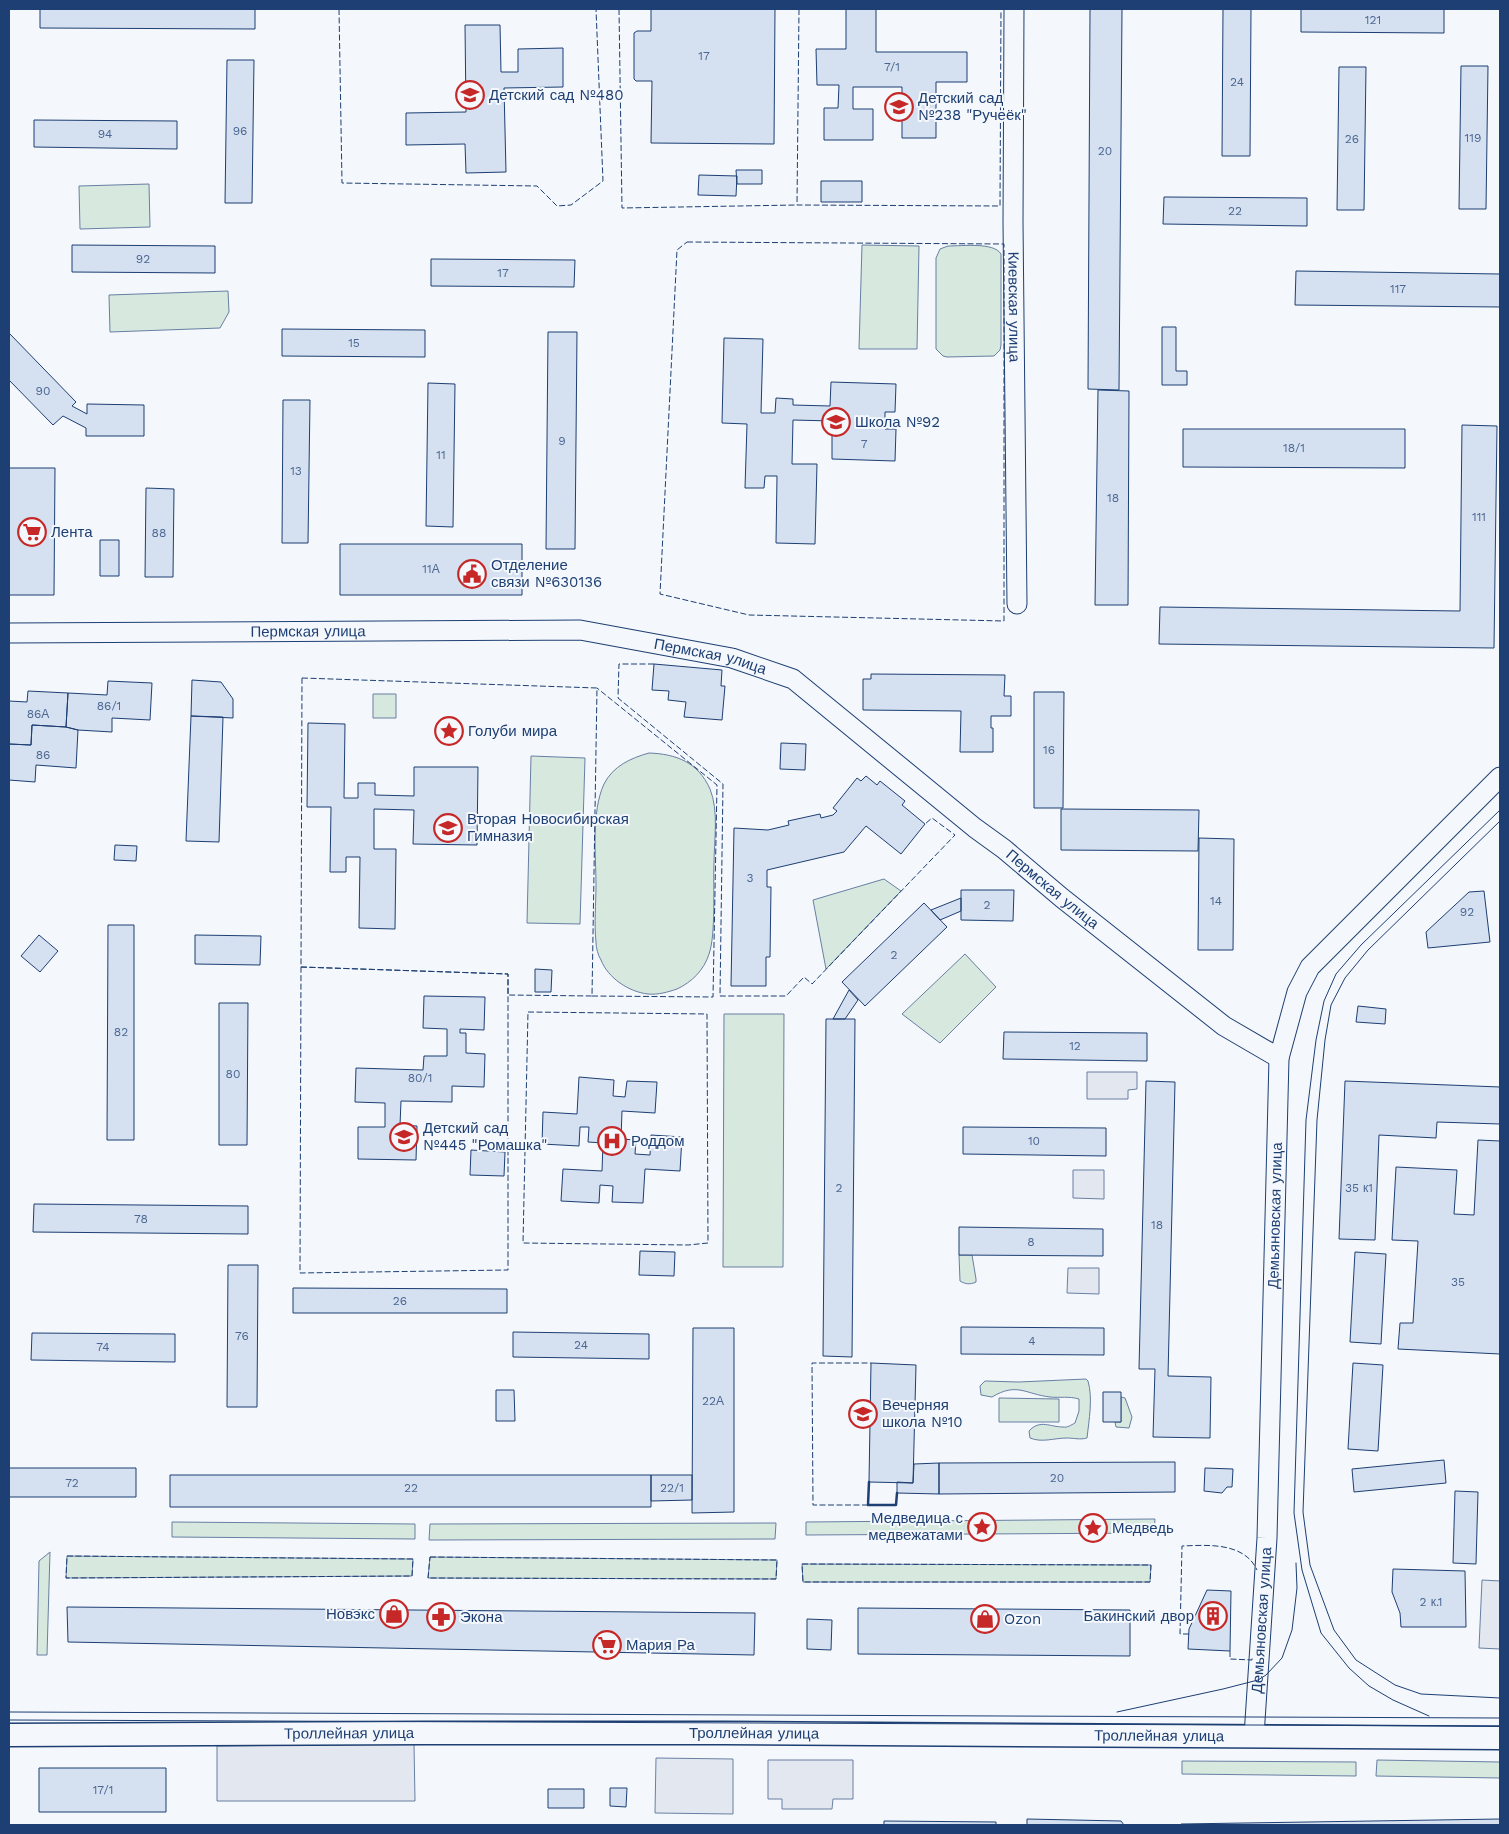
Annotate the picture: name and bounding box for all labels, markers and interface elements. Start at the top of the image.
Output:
house number: 121 [1365,13,1381,27]
house number: 17 [698,49,710,63]
house number: 7/1 [884,60,900,74]
house number: 24 [1230,75,1244,89]
school or university icon: Детский сад №480 [455,80,485,110]
place label: Детский сад №480 [489,86,624,104]
place label: Детский сад №238 "Ручеёк" [918,89,1027,124]
school or university icon: Детский сад №238 "Ручеёк" [884,92,914,122]
house number: 96 [233,124,247,138]
house number: 94 [98,127,112,141]
house number: 119 [1465,131,1481,145]
house number: 26 [1345,132,1359,146]
house number: 20 [1098,144,1112,158]
house number: 22 [1228,204,1242,218]
house number: 92 [136,252,150,266]
street label: Киевская улица [1004,252,1023,363]
house number: 17 [497,266,509,280]
house number: 117 [1390,282,1406,296]
house number: 15 [348,336,360,350]
house number: 90 [36,384,50,398]
school or university icon: Школа №92 [821,407,851,437]
place label: Школа №92 [855,413,940,431]
house number: 9 [558,434,566,448]
house number: 7 [861,437,868,451]
house number: 18/1 [1283,441,1305,455]
house number: 11 [436,448,446,462]
house number: 13 [290,464,302,478]
house number: 18 [1107,491,1119,505]
house number: 111 [1472,510,1486,524]
supermarket icon: Лента [17,517,47,547]
place label: Лента [51,523,93,541]
house number: 88 [152,526,166,540]
place label: Отделение связи №630136 [491,556,602,591]
public building icon: Отделение связи №630136 [457,559,487,589]
house number: 11А [422,562,440,576]
street label: Пермская улица [250,622,366,641]
street label: Пермская улица [653,635,770,678]
house number: 86/1 [97,699,121,713]
house number: 86А [27,707,49,721]
place icon: Голуби мира [434,716,464,746]
place label: Голуби мира [468,722,558,740]
house number: 16 [1043,743,1055,757]
house number: 86 [36,748,50,762]
place label: Вторая Новосибирская Гимназия [467,810,629,845]
school or university icon: Вторая Новосибирская Гимназия [433,813,463,843]
street label: Пермская улица [1002,846,1103,933]
house number: 3 [747,871,754,885]
house number: 14 [1210,894,1222,908]
house number: 2 [984,898,991,912]
house number: 92 [1460,905,1474,919]
house number: 2 [891,948,898,962]
house number: 82 [114,1025,128,1039]
house number: 12 [1069,1039,1081,1053]
house number: 80 [226,1067,240,1081]
house number: 80/1 [408,1071,432,1085]
place label: Детский сад №445 "Ромашка" [423,1119,547,1154]
school or university icon: Детский сад №445 "Ромашка" [389,1122,419,1152]
hospital icon: Роддом [597,1126,627,1156]
place label: Роддом [631,1132,685,1150]
house number: 10 [1028,1134,1040,1148]
street label: Демьяновская улица [1264,1141,1286,1289]
house number: 2 [836,1181,843,1195]
house number: 35 к1 [1345,1181,1373,1195]
house number: 78 [134,1212,148,1226]
house number: 18 [1151,1218,1163,1232]
house number: 8 [1027,1235,1035,1249]
house number: 35 [1451,1275,1465,1289]
house number: 26 [393,1294,407,1308]
house number: 76 [235,1329,249,1343]
house number: 4 [1028,1334,1036,1348]
house number: 24 [574,1338,588,1352]
house number: 74 [96,1340,110,1354]
house number: 22А [702,1394,724,1408]
place label: Вечерняя школа №10 [882,1396,963,1431]
school or university icon: Вечерняя школа №10 [848,1399,878,1429]
house number: 20 [1050,1471,1064,1485]
house number: 72 [65,1476,79,1490]
house number: 22 [404,1481,418,1495]
house number: 22/1 [660,1481,684,1495]
place label: Медведица с медвежатами [868,1509,963,1544]
place icon: Медведица с медвежатами [967,1512,997,1542]
place icon: Медведь [1078,1513,1108,1543]
place label: Медведь [1112,1519,1174,1537]
street label: Демьяновская улица [1248,1546,1275,1694]
house number: 2 к.1 [1420,1595,1442,1609]
shop icon: Новэкс [379,1599,409,1629]
building icon: Бакинский двор [1198,1601,1228,1631]
pharmacy icon: Экона [426,1602,456,1632]
shop icon: Ozon [970,1604,1000,1634]
place label: Новэкс [326,1605,375,1623]
place label: Бакинский двор [1083,1607,1194,1625]
place label: Экона [460,1608,503,1626]
place label: Ozon [1004,1610,1041,1628]
supermarket icon: Мария Ра [592,1630,622,1660]
place label: Мария Ра [626,1636,695,1654]
street label: Троллейная улица [284,1724,415,1743]
street label: Троллейная улица [689,1724,820,1743]
street label: Троллейная улица [1094,1726,1225,1745]
house number: 17/1 [93,1783,113,1797]

